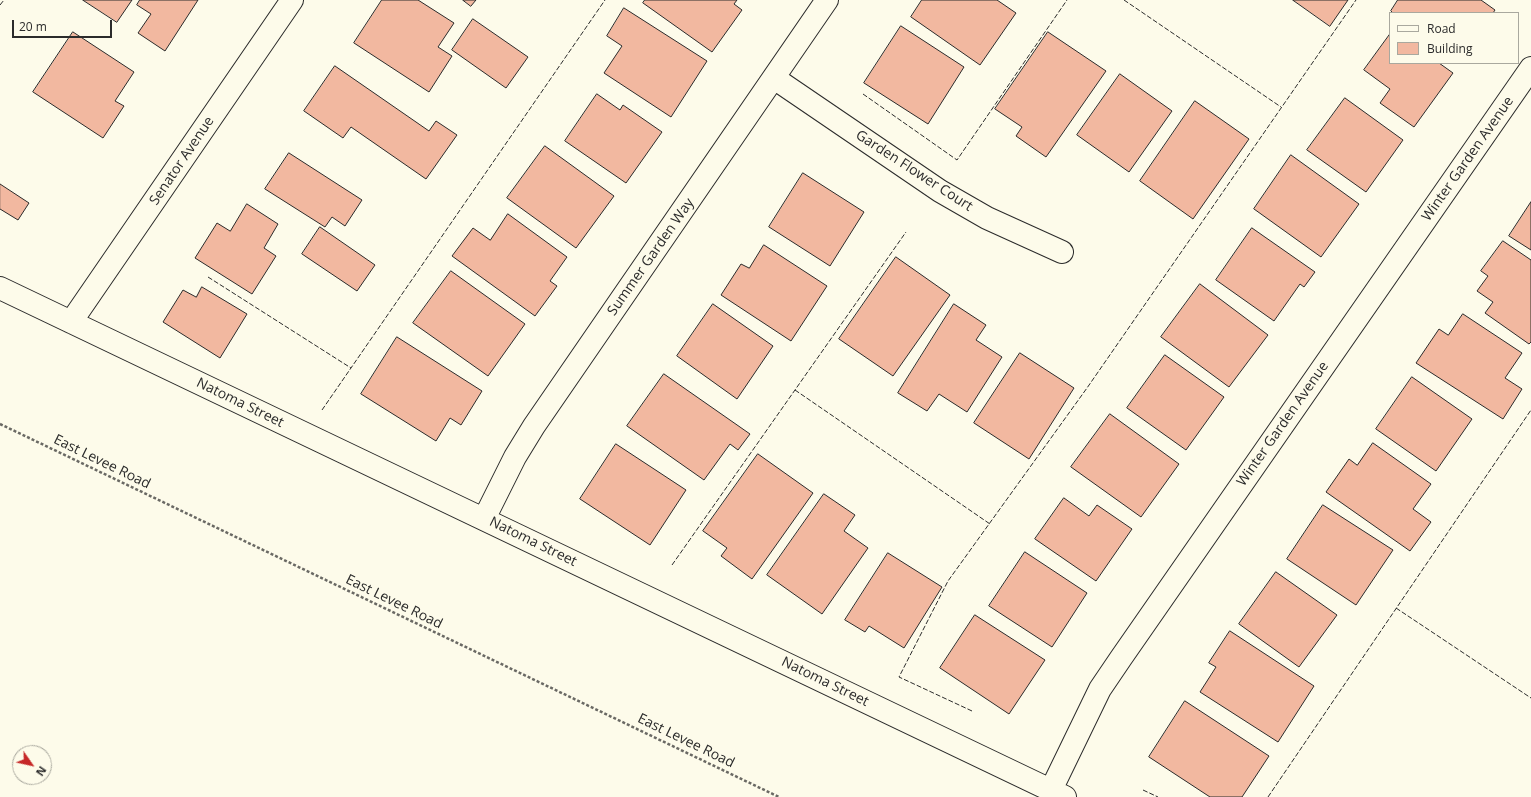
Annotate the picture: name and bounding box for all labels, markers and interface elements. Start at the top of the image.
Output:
scale bar [14,12,114,38]
legend [1389,12,1519,64]
text: 20 m [19,18,47,35]
text: Road [1427,20,1456,37]
text: Building [1427,40,1472,57]
street label: Winter Garden Avenue [1419,93,1517,225]
street label: Senator Avenue [146,113,218,209]
street label: Garden Flower Court [852,127,976,215]
street label: Summer Garden Way [604,195,698,319]
street label: Winter Garden Avenue [1234,358,1332,490]
street label: Natoma Street [194,375,286,431]
street label: East Levee Road [51,431,153,493]
street label: Natoma Street [487,514,579,570]
street label: East Levee Road [343,571,445,633]
street label: Natoma Street [779,654,871,710]
street label: East Levee Road [635,710,737,772]
north arrow [12,745,52,785]
text: N [33,764,50,779]

